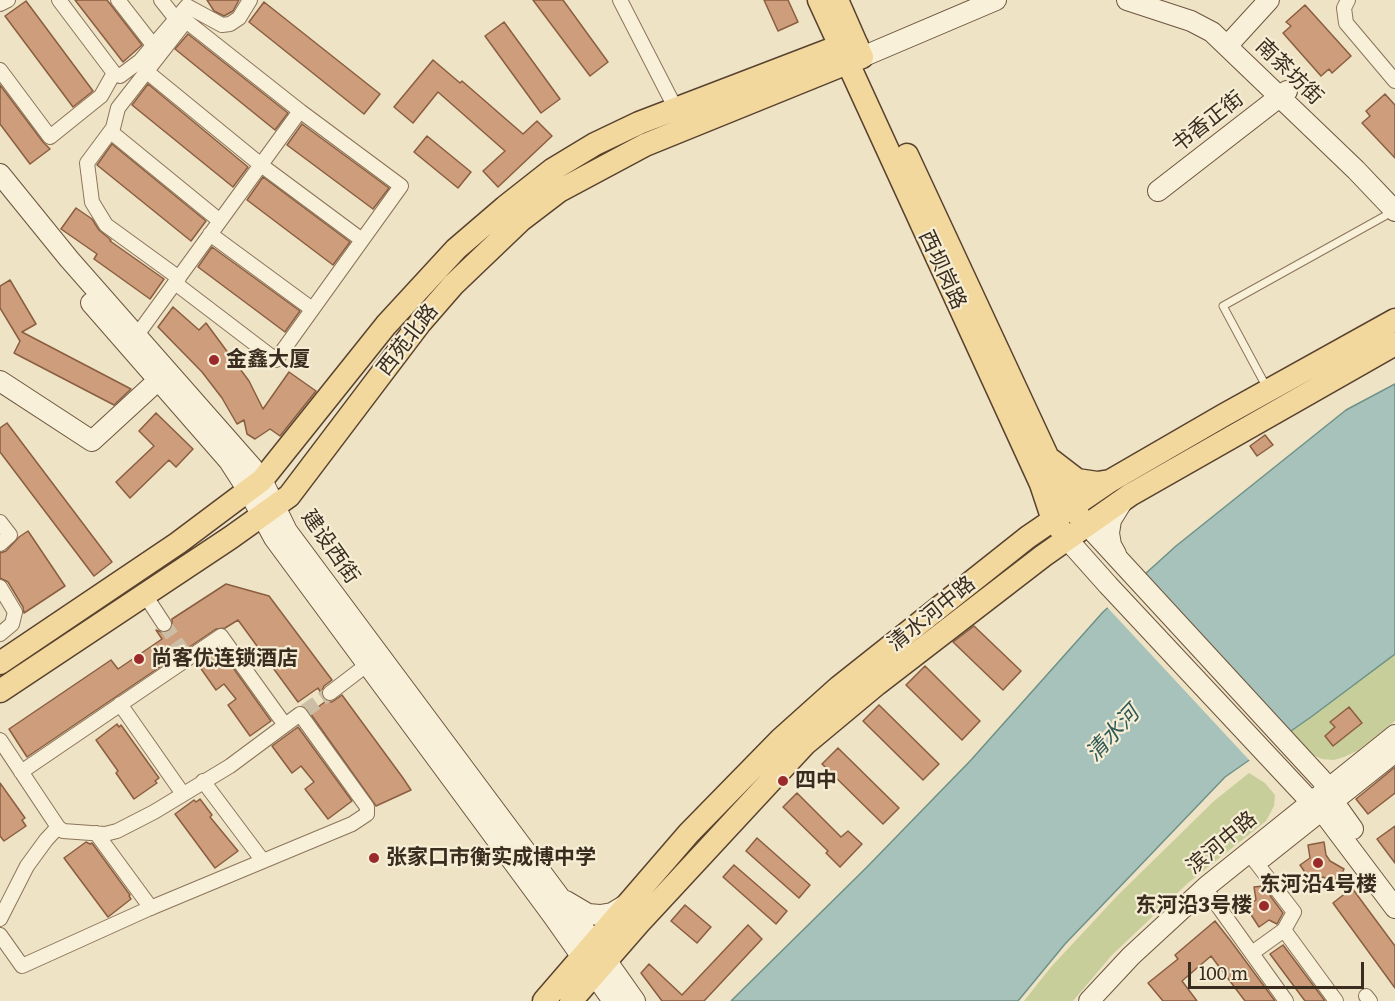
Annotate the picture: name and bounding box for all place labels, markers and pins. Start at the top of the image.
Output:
place label: 金鑫大厦 [226,347,310,373]
marker: 金鑫大厦 [207,353,221,367]
place label: 尚客优连锁酒店 [151,646,298,672]
marker: 尚客优连锁酒店 [132,652,146,666]
place label: 四中 [795,768,837,794]
marker: 四中 [776,774,790,788]
place label: 张家口市衡实成博中学 [386,845,596,871]
marker: 张家口市衡实成博中学 [367,851,381,865]
marker: 东河沿4号楼 [1311,856,1325,870]
place label: 东河沿4号楼 [1259,872,1377,898]
place label: 东河沿3号楼 [1135,893,1252,919]
marker: 东河沿3号楼 [1257,899,1271,913]

